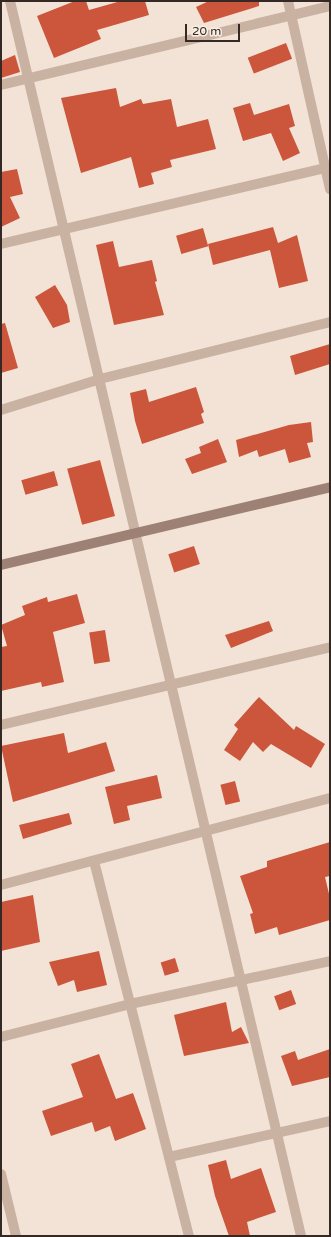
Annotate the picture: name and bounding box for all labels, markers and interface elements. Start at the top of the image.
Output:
scale bar [187,16,242,42]
text: 20 m [192,24,221,38]

